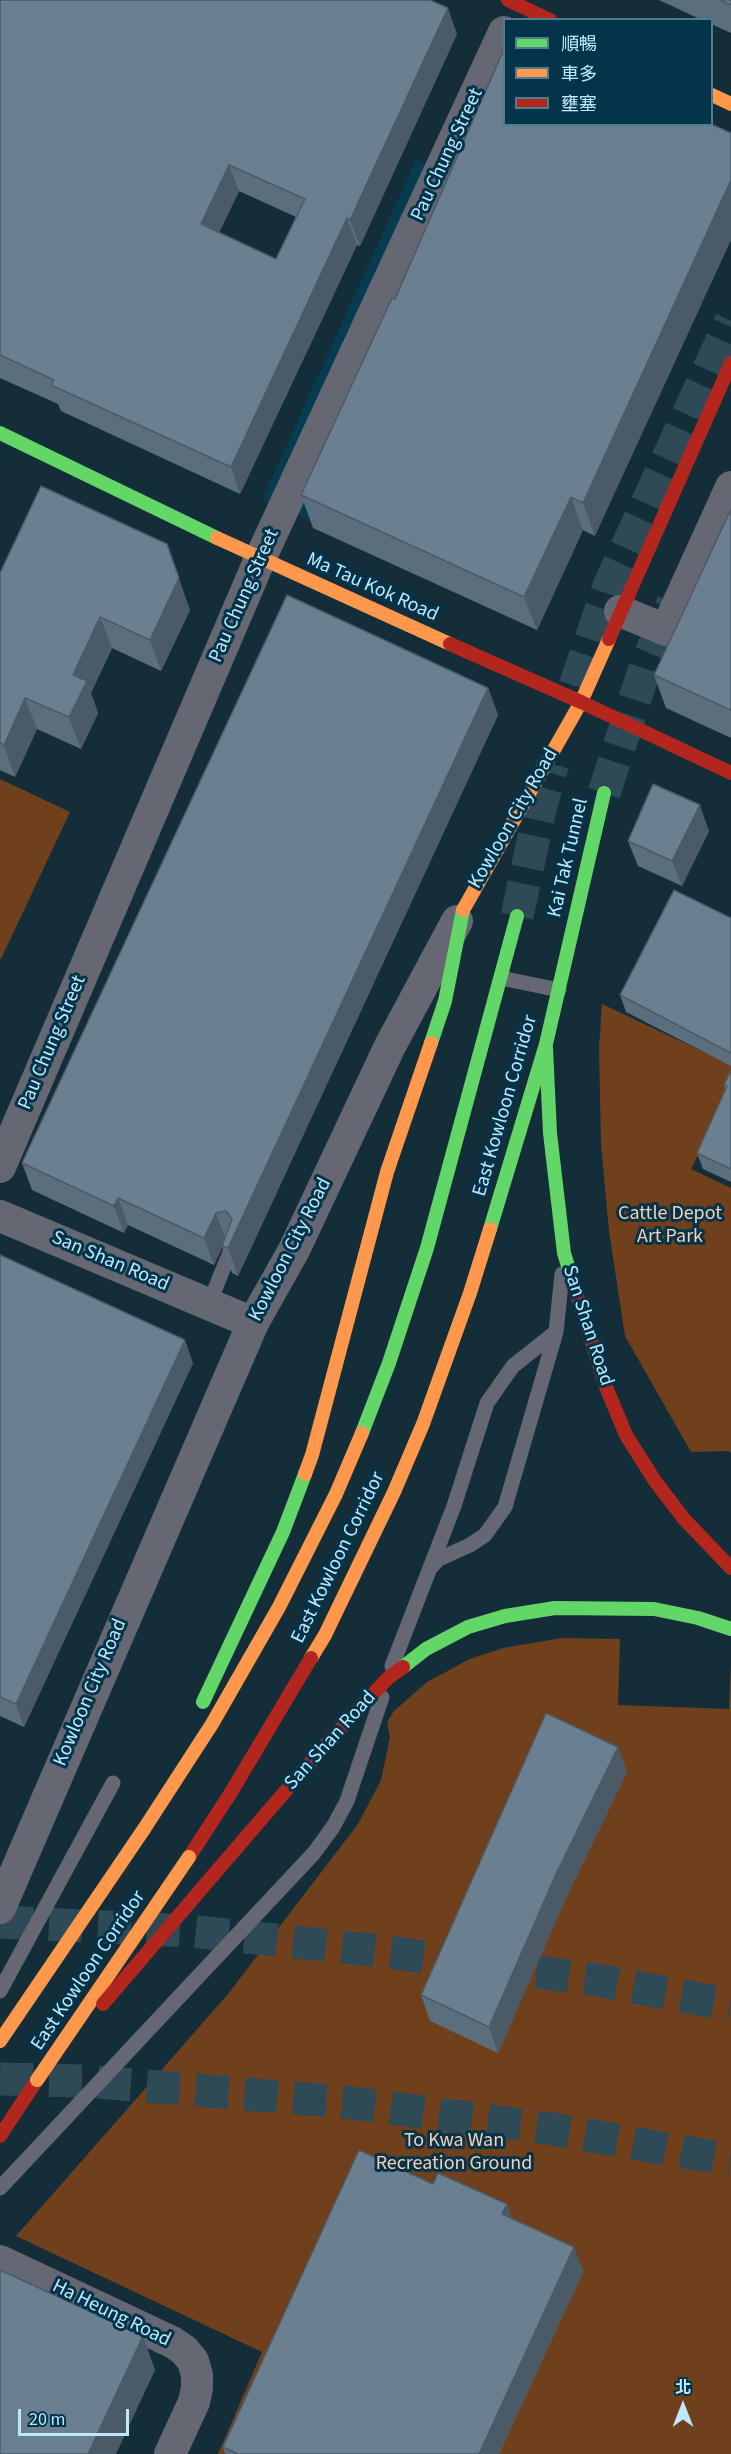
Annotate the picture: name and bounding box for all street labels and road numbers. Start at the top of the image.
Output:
street label: Pau Chung Street [407,85,489,225]
street label: Pau Chung Street [205,525,285,667]
street label: Ma Tau Kok Road [302,548,442,628]
street label: Kowloon City Road [464,745,564,893]
street label: Kai Tak Tunnel [544,796,594,920]
street label: Pau Chung Street [14,972,92,1114]
street label: East Kowloon Corridor [469,1013,543,1199]
street label: Kowloon City Road [245,1174,337,1326]
street label: San Shan Road [48,1226,172,1298]
street label: San Shan Road [556,1263,618,1389]
street label: East Kowloon Corridor [287,1468,391,1648]
street label: Kowloon City Road [49,1616,133,1770]
street label: San Shan Road [280,1686,382,1796]
street label: East Kowloon Corridor [27,1887,151,2055]
street label: Ha Heung Road [48,2275,174,2353]

